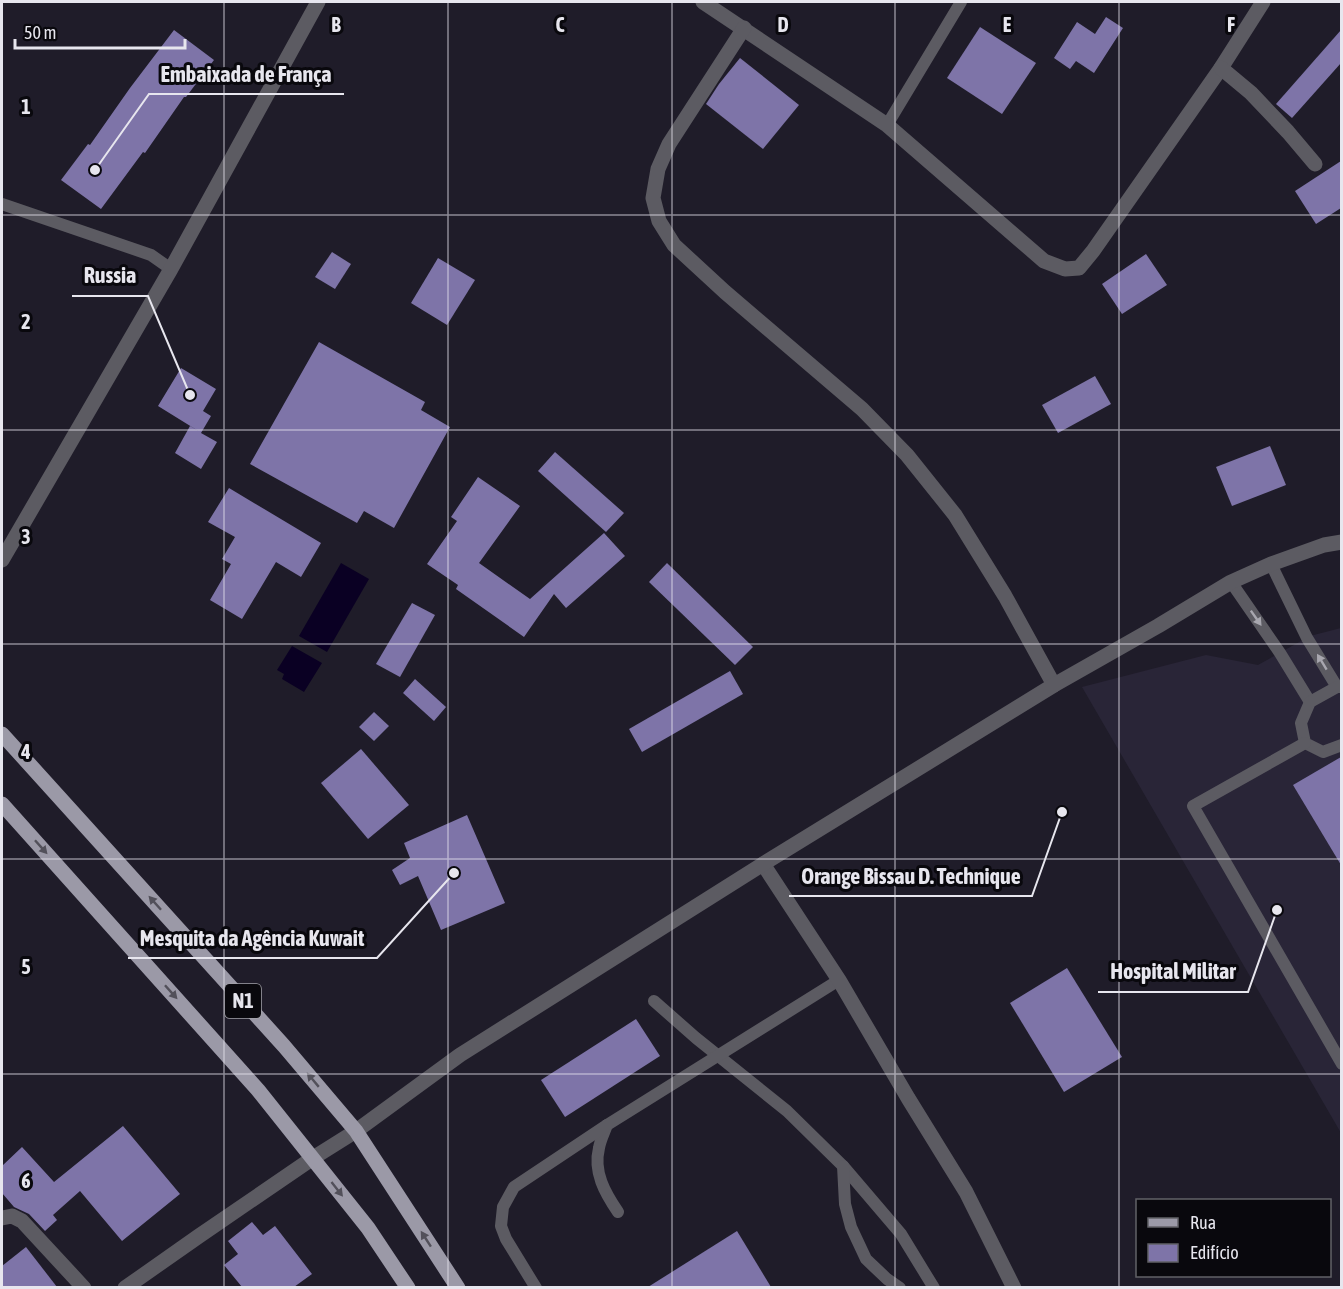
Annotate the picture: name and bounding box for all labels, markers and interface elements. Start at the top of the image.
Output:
scale bar [15,12,184,50]
text: B [331,13,341,36]
text: C [556,13,565,36]
text: D [777,13,789,36]
text: E [1003,13,1012,36]
text: F [1227,13,1235,36]
text: 50 m [24,22,56,43]
callout: Embaixada de França [149,54,344,94]
text: Embaixada de França [161,61,331,87]
text: 1 [21,95,31,118]
callout: Russia [72,256,148,296]
text: Russia [84,262,136,288]
text: 2 [21,310,31,333]
text: 3 [21,525,31,548]
one-way arrow [1249,610,1261,625]
one-way arrow [1316,654,1327,670]
text: 4 [20,740,31,763]
one-way arrow [34,840,48,855]
callout: Orange Bissau D. Technique [789,856,1032,896]
text: Orange Bissau D. Technique [801,863,1021,889]
one-way arrow [148,896,162,911]
callout: Mesquita da Agência Kuwait [128,918,377,958]
text: Mesquita da Agência Kuwait [140,925,365,951]
callout: Hospital Militar [1098,952,1248,992]
text: 5 [21,955,31,978]
text: Hospital Militar [1110,958,1236,984]
road number: N1 [225,984,261,1018]
one-way arrow [164,985,178,1000]
one-way arrow [307,1073,320,1088]
text: 6 [21,1169,31,1192]
one-way arrow [331,1182,343,1197]
legend [1136,1199,1331,1277]
text: Rua [1190,1212,1216,1233]
one-way arrow [420,1231,432,1247]
text: Edifício [1190,1242,1239,1263]

